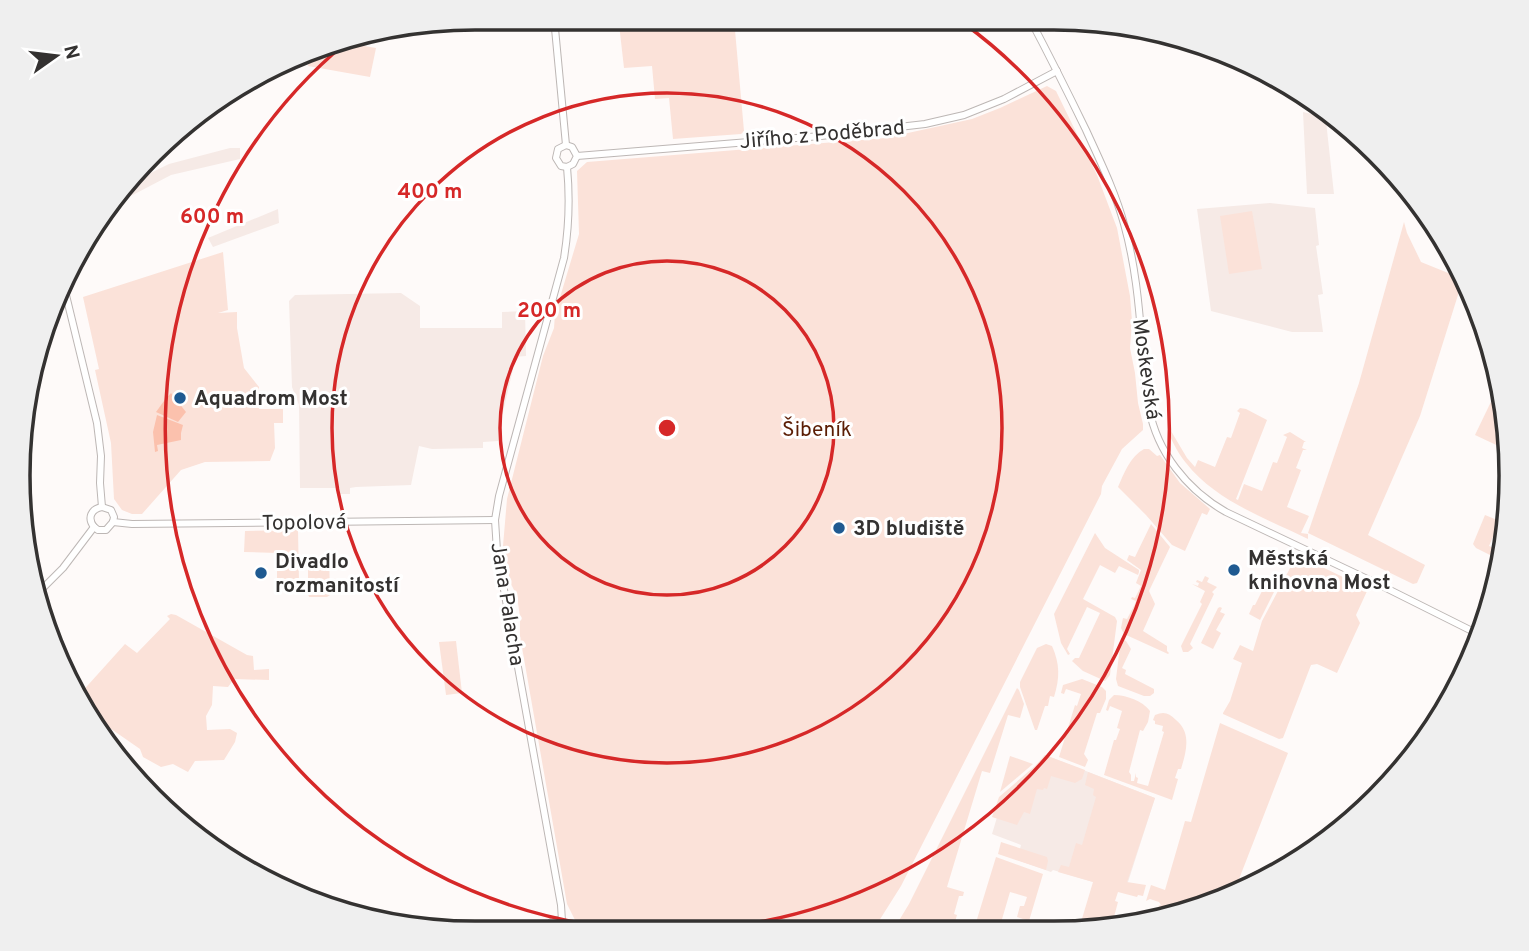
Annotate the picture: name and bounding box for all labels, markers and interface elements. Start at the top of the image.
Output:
north arrow [21,21,91,91]
text: N [57,43,84,62]
street label: Jiřího z Poděbrad [738,115,906,156]
text: 400 m [398,179,462,206]
text: 600 m [180,204,244,231]
text: 200 m [517,298,581,325]
street label: Moskevská [1125,317,1166,422]
place label: Aquadrom Most [194,386,348,413]
marker: Aquadrom Most [172,390,188,406]
centre of rings [655,416,679,440]
park label: Šibeník [782,416,852,444]
street label: Topolová [261,509,347,538]
place label: 3D bludiště [853,516,965,543]
marker: 3D bludiště [831,520,847,536]
street label: Jana Palacha [483,540,530,668]
place label: Městská knihovna Most [1248,546,1390,597]
place label: Divadlo rozmanitostí [275,549,401,600]
marker: Městská knihovna Most [1226,562,1242,578]
marker: Divadlo rozmanitostí [253,565,269,581]

